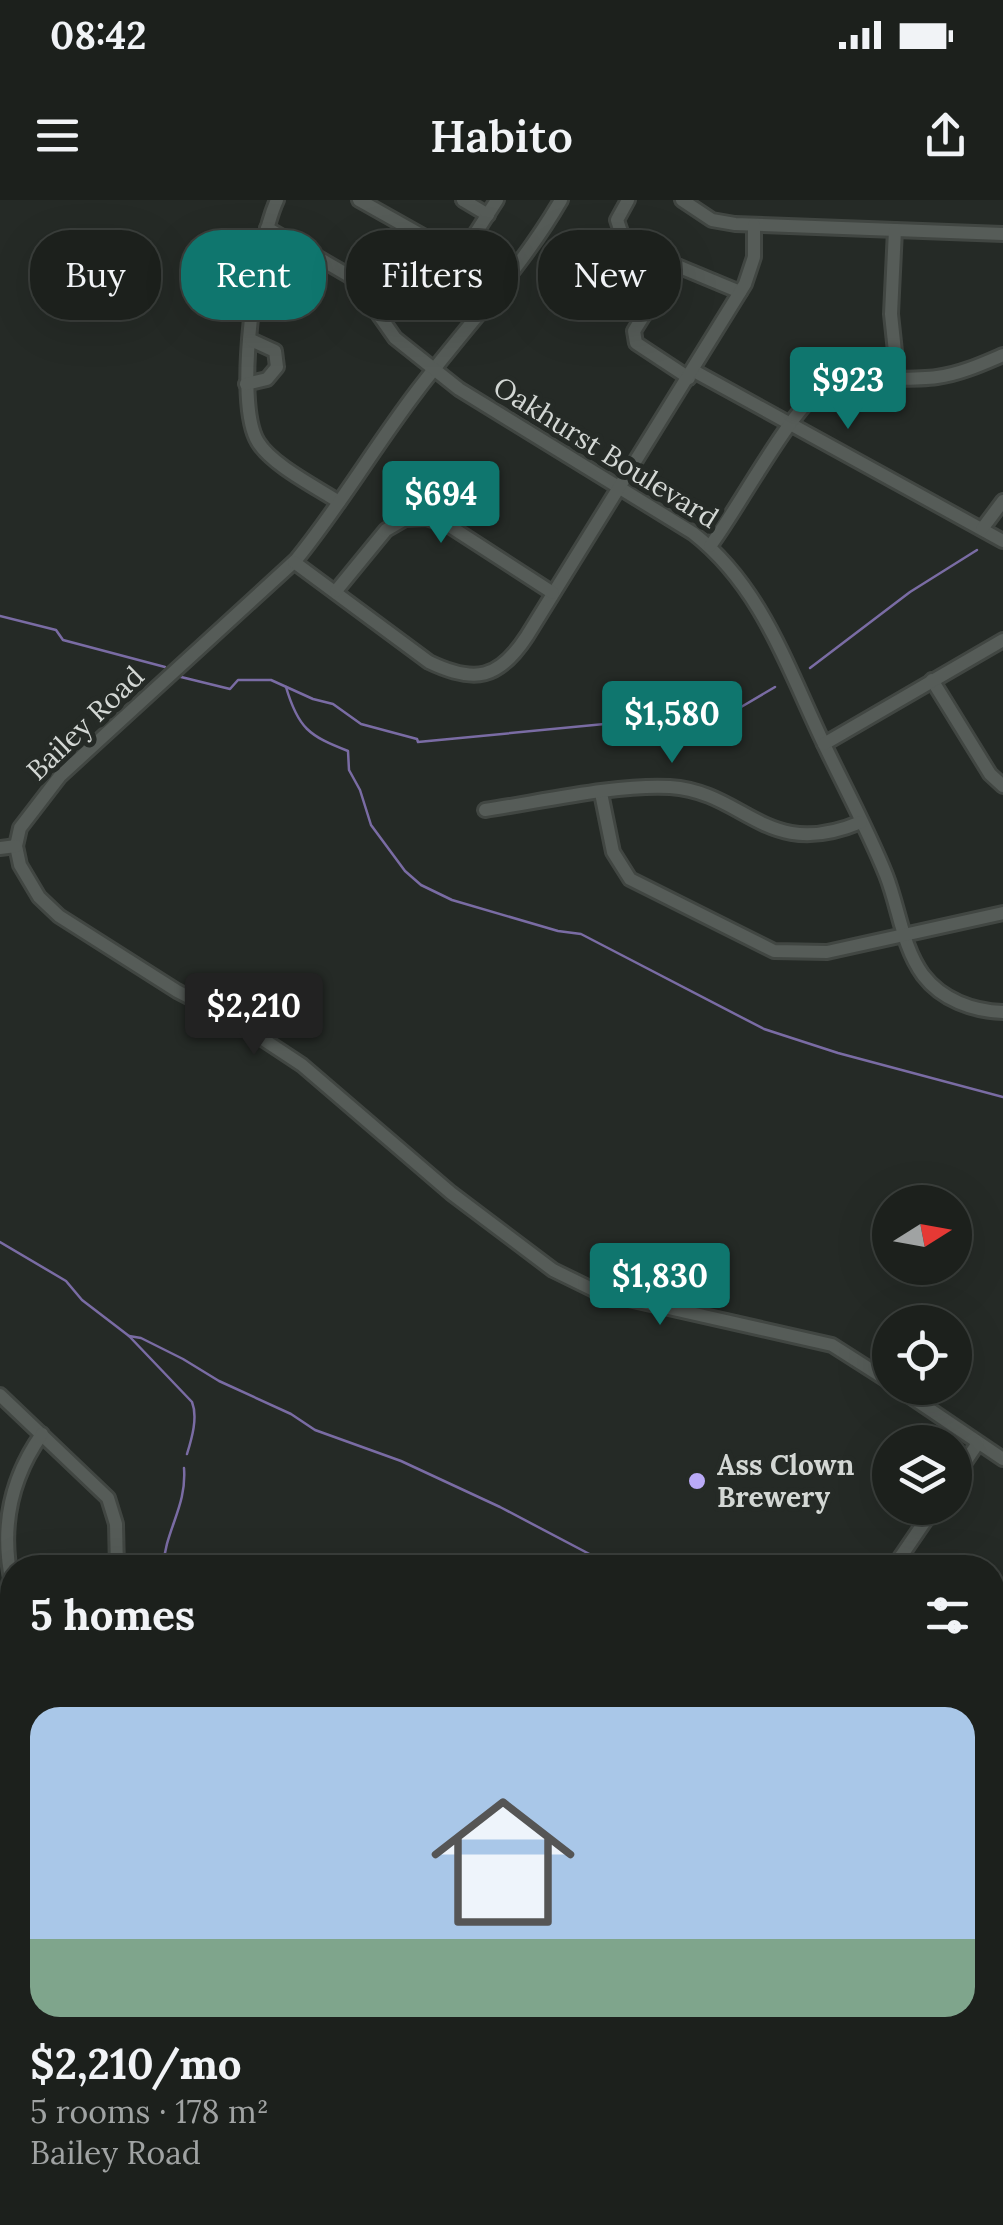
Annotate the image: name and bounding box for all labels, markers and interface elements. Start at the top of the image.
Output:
text: 08:42 [50,11,146,59]
text: Habito [430,107,573,164]
icon: menu [30,108,85,163]
icon: share [918,108,973,163]
chip: Buy [30,230,161,320]
chip: Rent [181,230,326,320]
chip: Filters [346,230,518,320]
chip: New [538,230,681,320]
pin: $923 [789,347,907,432]
text: $923 [812,359,884,400]
street label: Oakhurst Boulevard [487,368,725,536]
pin: $694 [382,461,500,546]
text: $694 [404,473,478,514]
street label: Bailey Road [19,658,151,788]
pin: $1,580 [591,681,753,766]
text: $1,580 [624,693,720,734]
pin: $2,210 [173,973,335,1058]
text: $2,210 [207,985,301,1026]
north arrow [872,1185,972,1285]
map controls [872,1185,972,1525]
pin: $1,830 [579,1243,741,1328]
text: $1,830 [612,1255,708,1296]
button: locate [872,1305,972,1405]
button: layers [872,1425,972,1525]
place label: Ass Clown Brewery [717,1447,854,1515]
marker: Ass Clown Brewery [686,1470,708,1492]
text: 5 homes [30,1588,195,1642]
icon: filters [920,1588,975,1643]
icon: home [413,1772,593,1952]
text: $2,210/mo [30,2037,242,2091]
text: 5 rooms · 178 m² [30,2091,269,2132]
text: Bailey Road [30,2132,201,2173]

